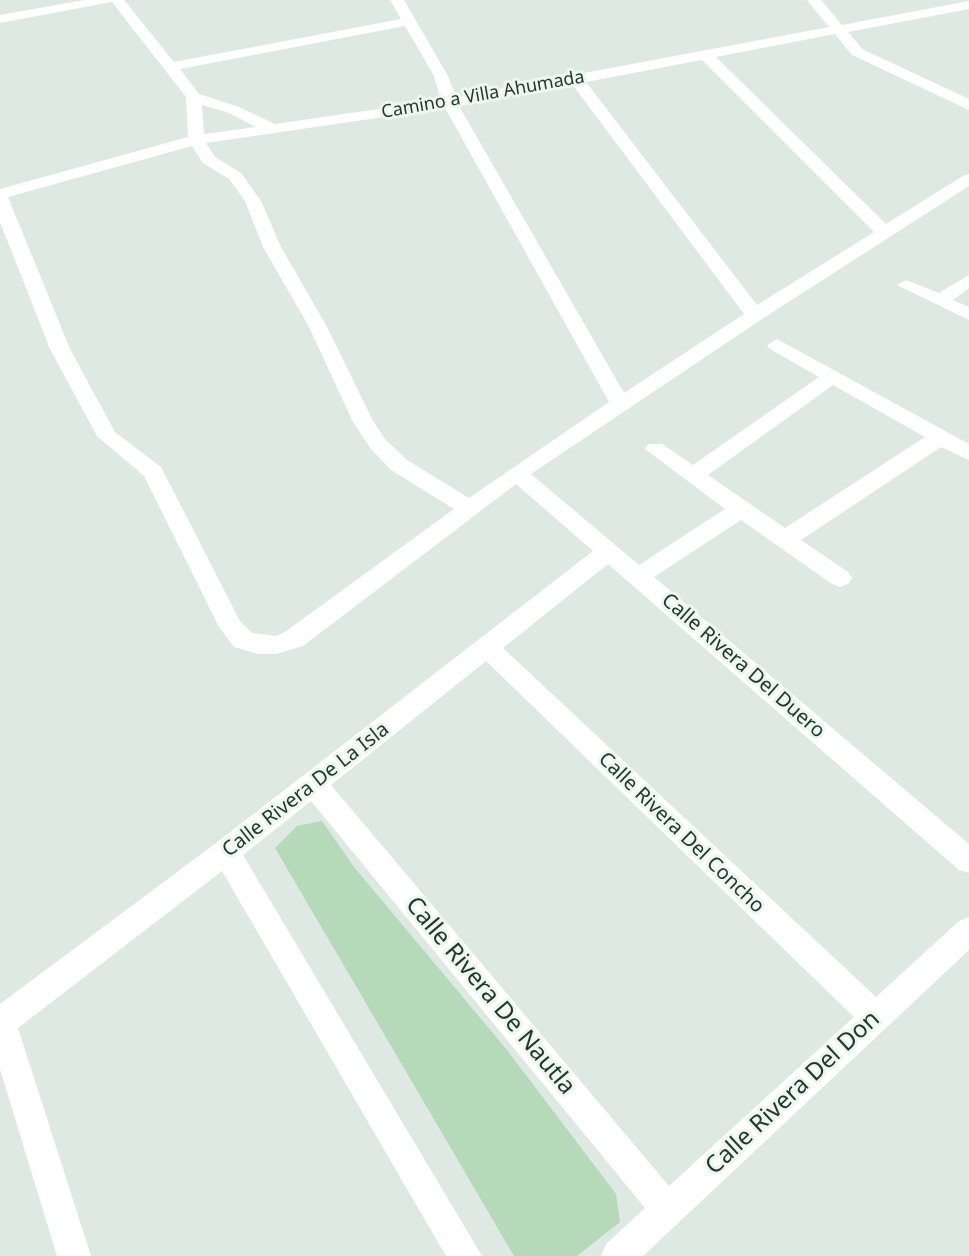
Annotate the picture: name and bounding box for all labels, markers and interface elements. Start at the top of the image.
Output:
street label: Camino a Villa Ahumada [380,66,586,124]
street label: Calle Rivera Del Duero [656,589,830,743]
street label: Calle Rivera De La Isla [218,718,394,862]
street label: Calle Rivera Del Concho [593,747,769,919]
street label: Calle Rivera De Nautla [399,891,581,1101]
street label: Calle Rivera Del Don [700,1005,886,1181]

